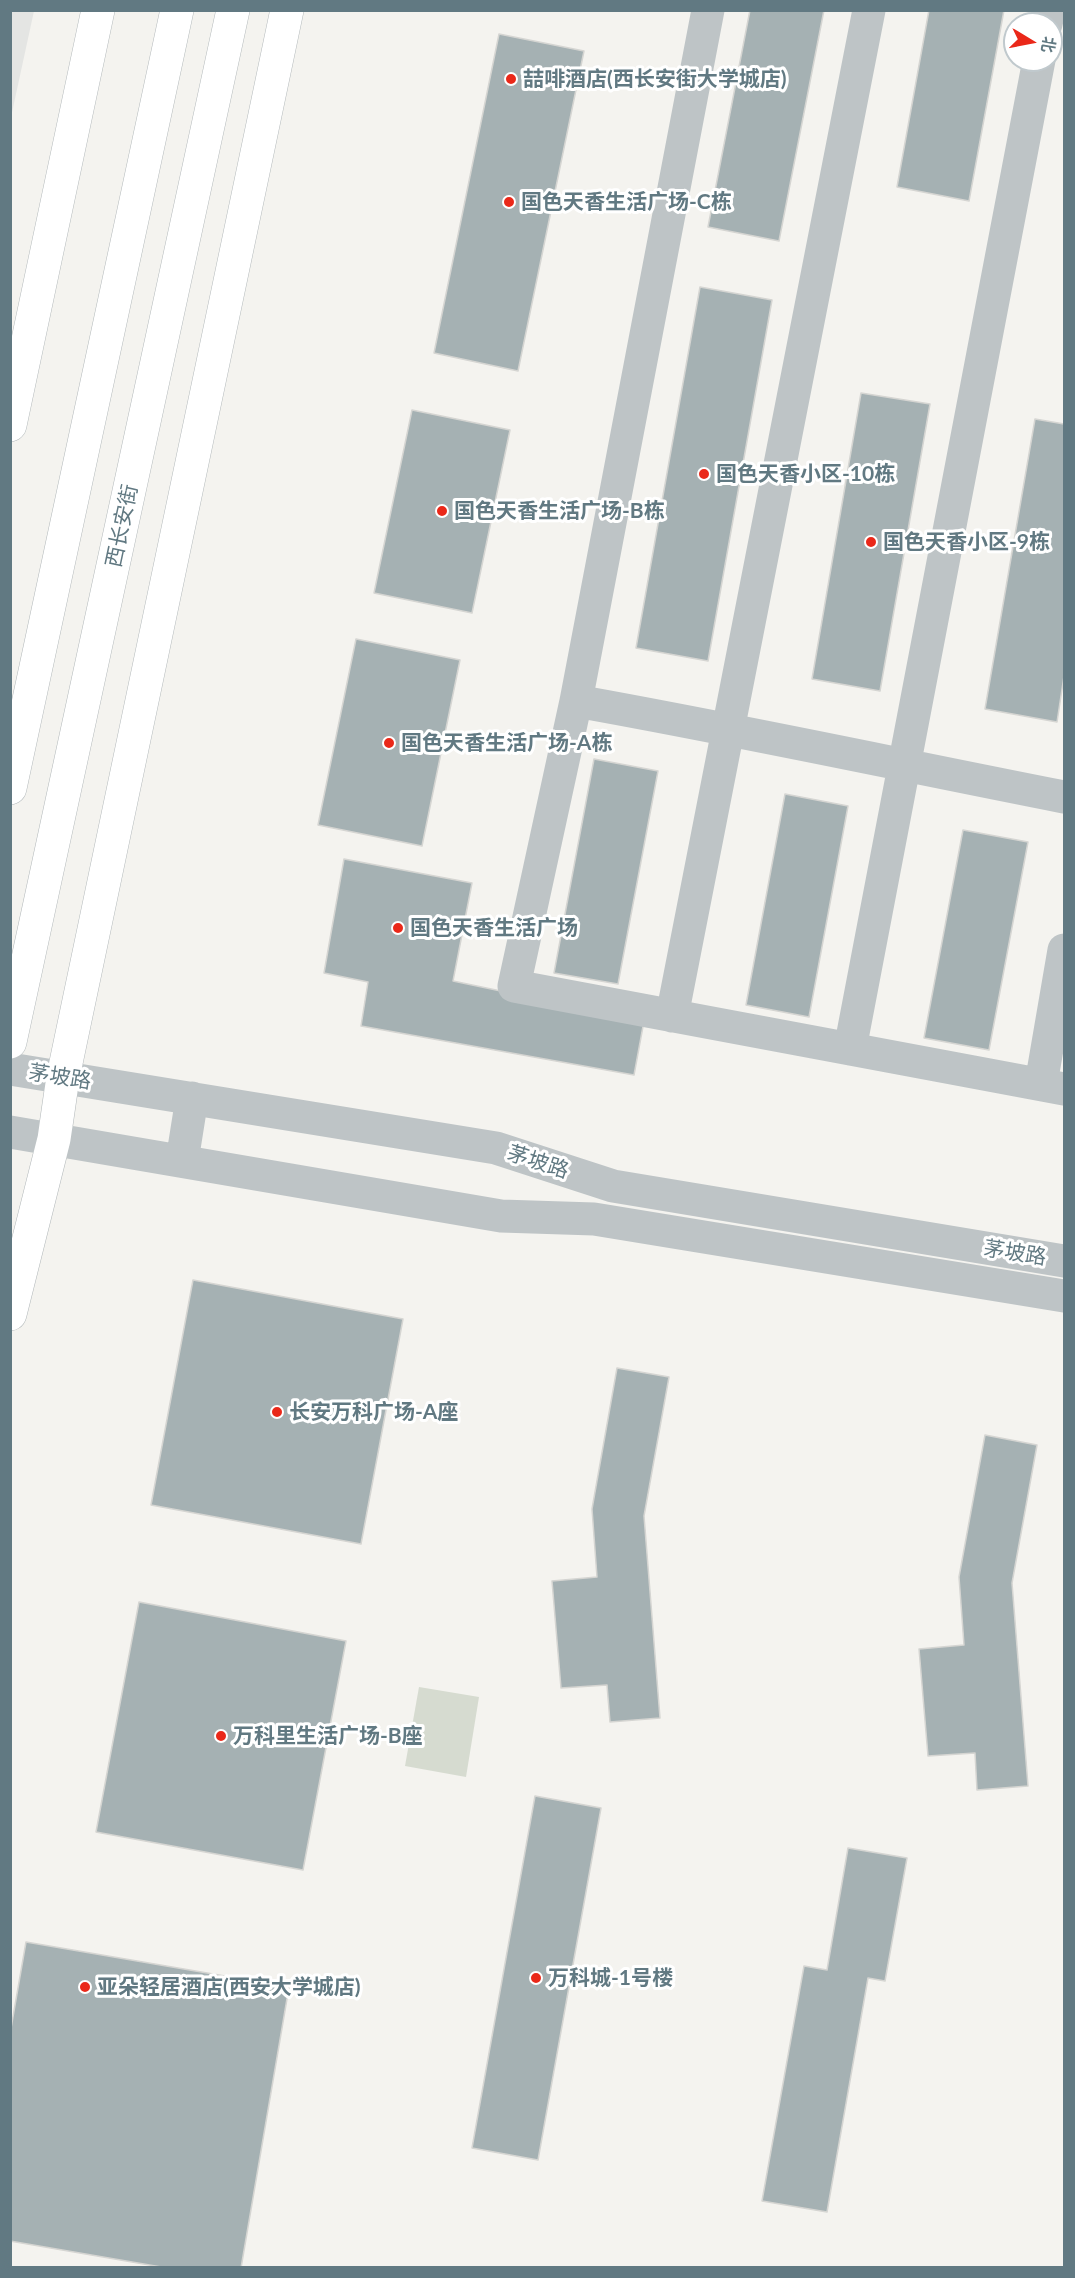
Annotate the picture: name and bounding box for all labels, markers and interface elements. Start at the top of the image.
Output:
north arrow [1003,12,1063,72]
text: 北 [1039,35,1060,54]
place label: 喆啡酒店(西长安街大学城店) [523,66,787,92]
marker: 喆啡酒店(西长安街大学城店) [504,72,518,86]
place label: 国色天香生活广场-C栋 [521,189,732,215]
marker: 国色天香生活广场-C栋 [502,195,516,209]
place label: 国色天香小区-10栋 [716,461,895,487]
marker: 国色天香小区-10栋 [697,467,711,481]
street label: 西长安街 [101,482,143,570]
place label: 国色天香生活广场-B栋 [454,498,665,524]
marker: 国色天香生活广场-B栋 [435,504,449,518]
place label: 国色天香小区-9栋 [883,529,1050,555]
marker: 国色天香小区-9栋 [864,535,878,549]
place label: 国色天香生活广场-A栋 [401,730,612,756]
marker: 国色天香生活广场-A栋 [382,736,396,750]
place label: 国色天香生活广场 [410,915,578,941]
marker: 国色天香生活广场 [391,921,405,935]
street label: 茅坡路 [27,1060,93,1094]
street label: 茅坡路 [504,1140,572,1184]
street label: 茅坡路 [982,1236,1048,1270]
place label: 长安万科广场-A座 [289,1399,458,1425]
marker: 长安万科广场-A座 [270,1405,284,1419]
place label: 万科里生活广场-B座 [233,1723,423,1749]
marker: 万科里生活广场-B座 [214,1729,228,1743]
place label: 万科城-1号楼 [548,1965,673,1991]
marker: 万科城-1号楼 [529,1971,543,1985]
place label: 亚朵轻居酒店(西安大学城店) [97,1974,361,2000]
marker: 亚朵轻居酒店(西安大学城店) [78,1980,92,1994]

